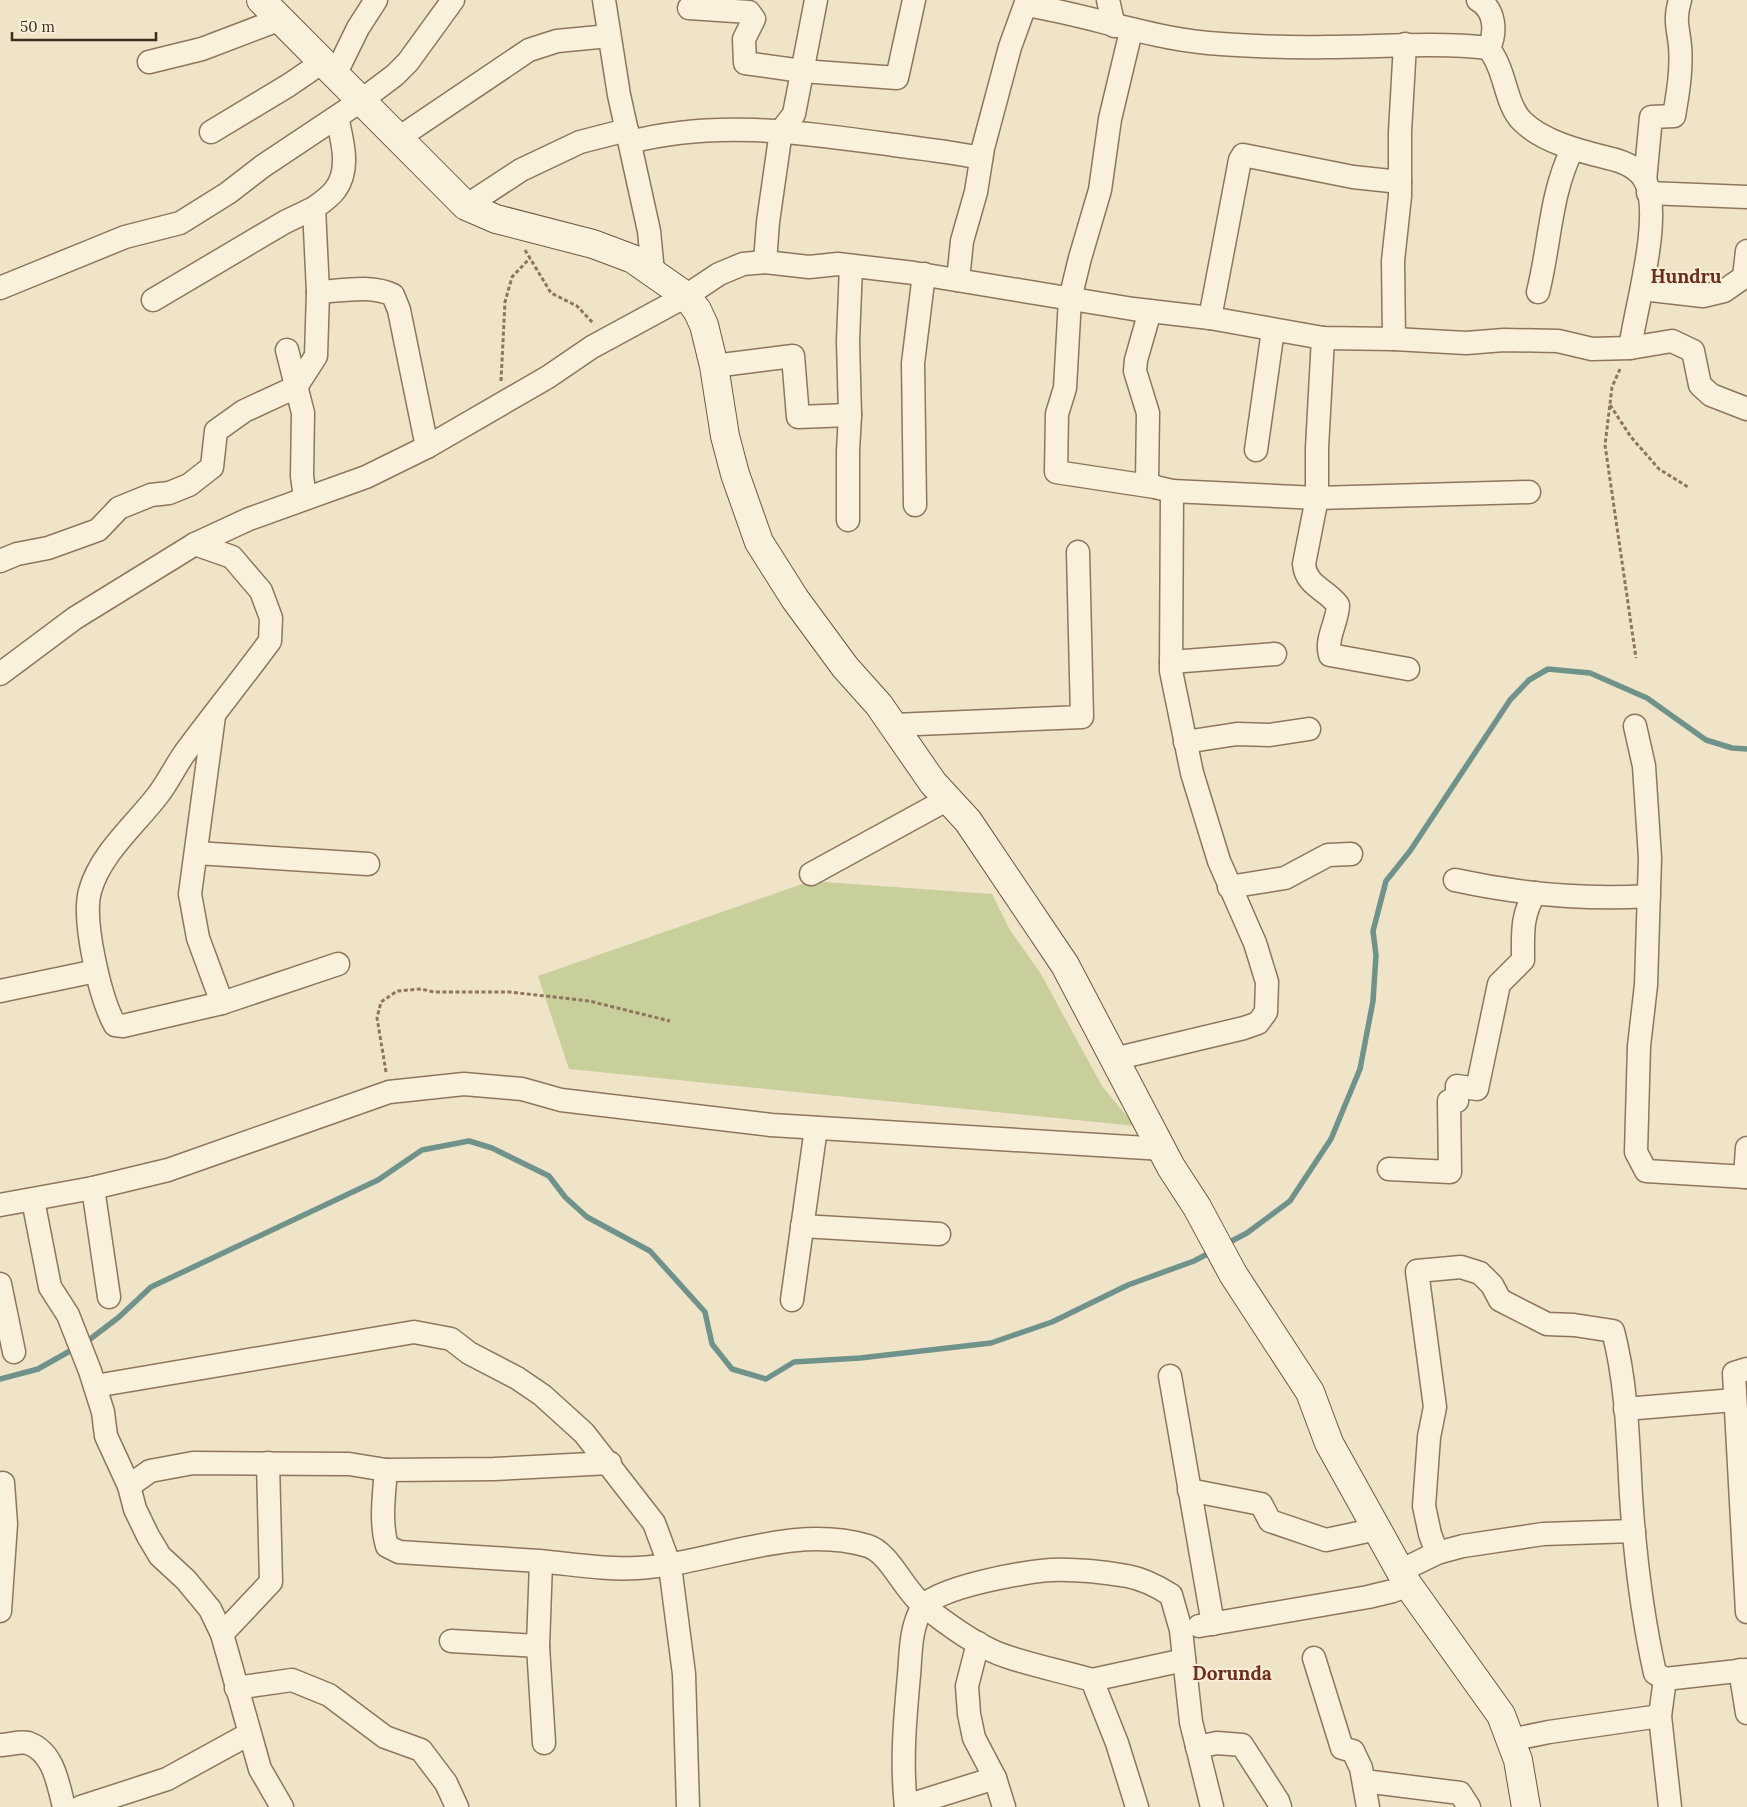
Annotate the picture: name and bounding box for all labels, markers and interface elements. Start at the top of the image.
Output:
scale bar [12,10,156,42]
text: 50 m [20,17,55,36]
district label: Hundru [1651,264,1722,288]
district label: Dorunda [1192,1661,1272,1685]

